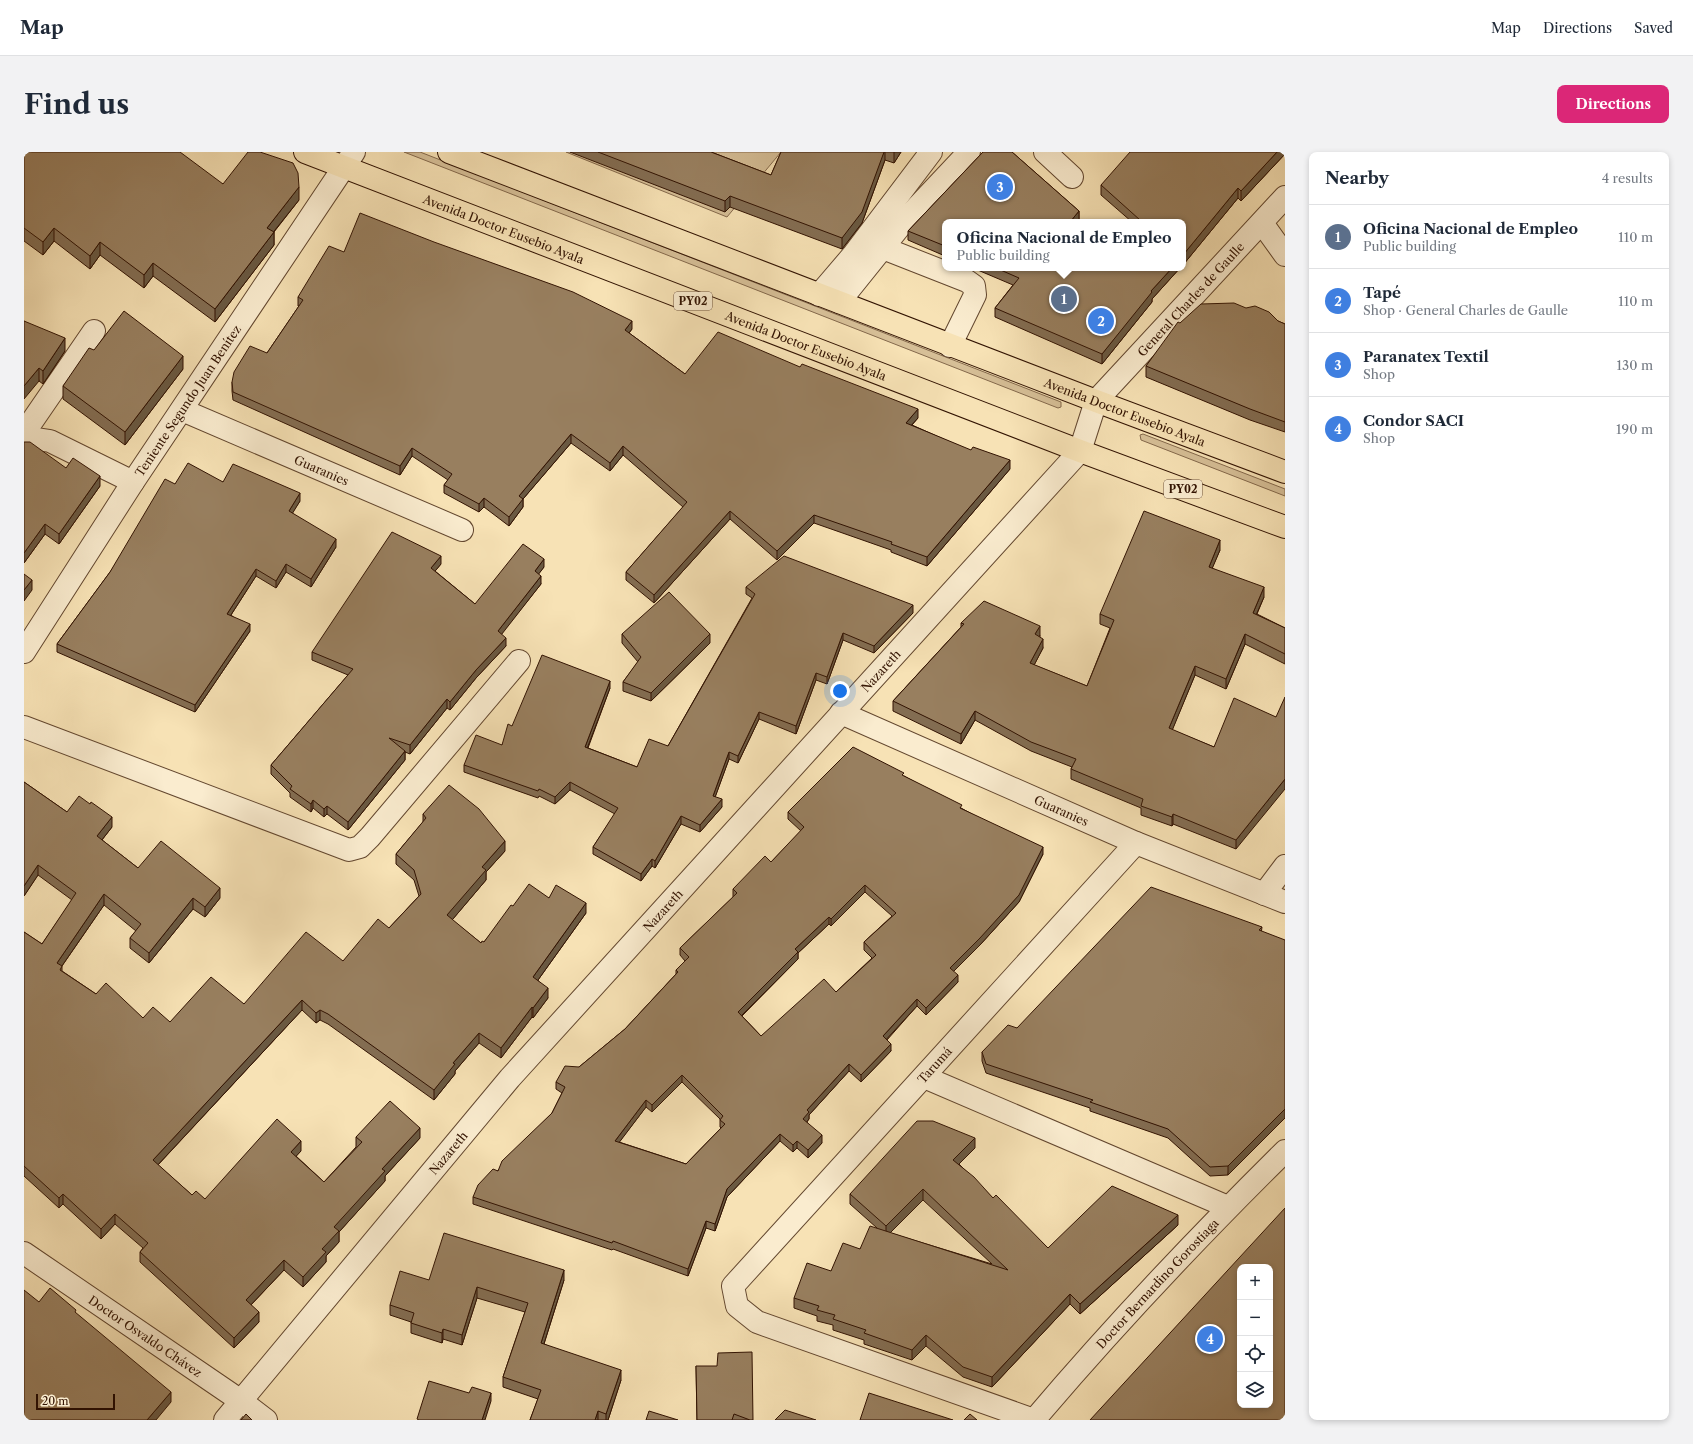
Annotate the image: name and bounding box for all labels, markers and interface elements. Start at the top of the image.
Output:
text: Map [20,16,64,39]
text: Map [1491,19,1521,37]
text: Directions [1543,19,1612,37]
text: Saved [1634,19,1673,37]
button: Directions [1557,85,1669,123]
text: Find us [24,87,129,121]
text: Nearby [1325,168,1389,188]
text: 4 results [1602,170,1653,186]
pin: 3 [987,172,1013,202]
street label: Avenida Doctor Eusebio Ayala [420,190,587,267]
popup [942,219,1186,271]
text: Oficina Nacional de Empleo [1363,219,1578,238]
text: Oficina Nacional de Empleo [956,228,1172,247]
text: 1 [1335,229,1341,245]
text: 110 m [1618,229,1653,245]
text: Public building [1363,238,1456,254]
street label: General Charles de Gaulle [1134,239,1247,359]
text: Public building [956,247,1050,263]
text: Tapé [1363,283,1401,302]
pin: 1 [1051,284,1077,314]
road number: PY02 [674,292,712,310]
text: 2 [1334,293,1342,309]
text: 110 m [1618,293,1653,309]
text: Shop · General Charles de Gaulle [1363,302,1568,318]
pin: 2 [1088,306,1114,336]
street label: Avenida Doctor Eusebio Ayala [722,307,889,383]
street label: Teniente Segundo Juan Benítez [131,322,244,479]
text: Paranatex Textil [1363,347,1489,366]
text: 3 [1334,357,1342,373]
text: 130 m [1617,357,1653,373]
text: Shop [1363,366,1395,382]
street label: Avenida Doctor Eusebio Ayala [1041,374,1208,449]
text: Condor SACI [1363,411,1464,430]
text: 4 [1334,421,1342,437]
text: 190 m [1616,421,1653,437]
text: Shop [1363,430,1395,446]
street label: Guaranies [292,452,351,488]
road number: PY02 [1164,480,1202,498]
street label: Nazareth [858,646,904,695]
your location [830,681,850,701]
street label: Guaranies [1032,792,1091,829]
street label: Nazareth [640,886,686,934]
street label: Tarumá [914,1043,955,1086]
street label: Nazareth [425,1128,470,1177]
street label: Doctor Bernardino Gorostiaga [1093,1215,1222,1351]
map controls [1237,1264,1273,1408]
button: + [1237,1264,1273,1300]
street label: Doctor Osvaldo Chávez [86,1292,205,1380]
button: − [1237,1300,1273,1336]
pin: 4 [1197,1324,1223,1354]
button: locate [1237,1336,1273,1372]
button: layers [1237,1372,1273,1408]
scale bar [36,1392,115,1411]
text: 20 m [42,1394,68,1408]

